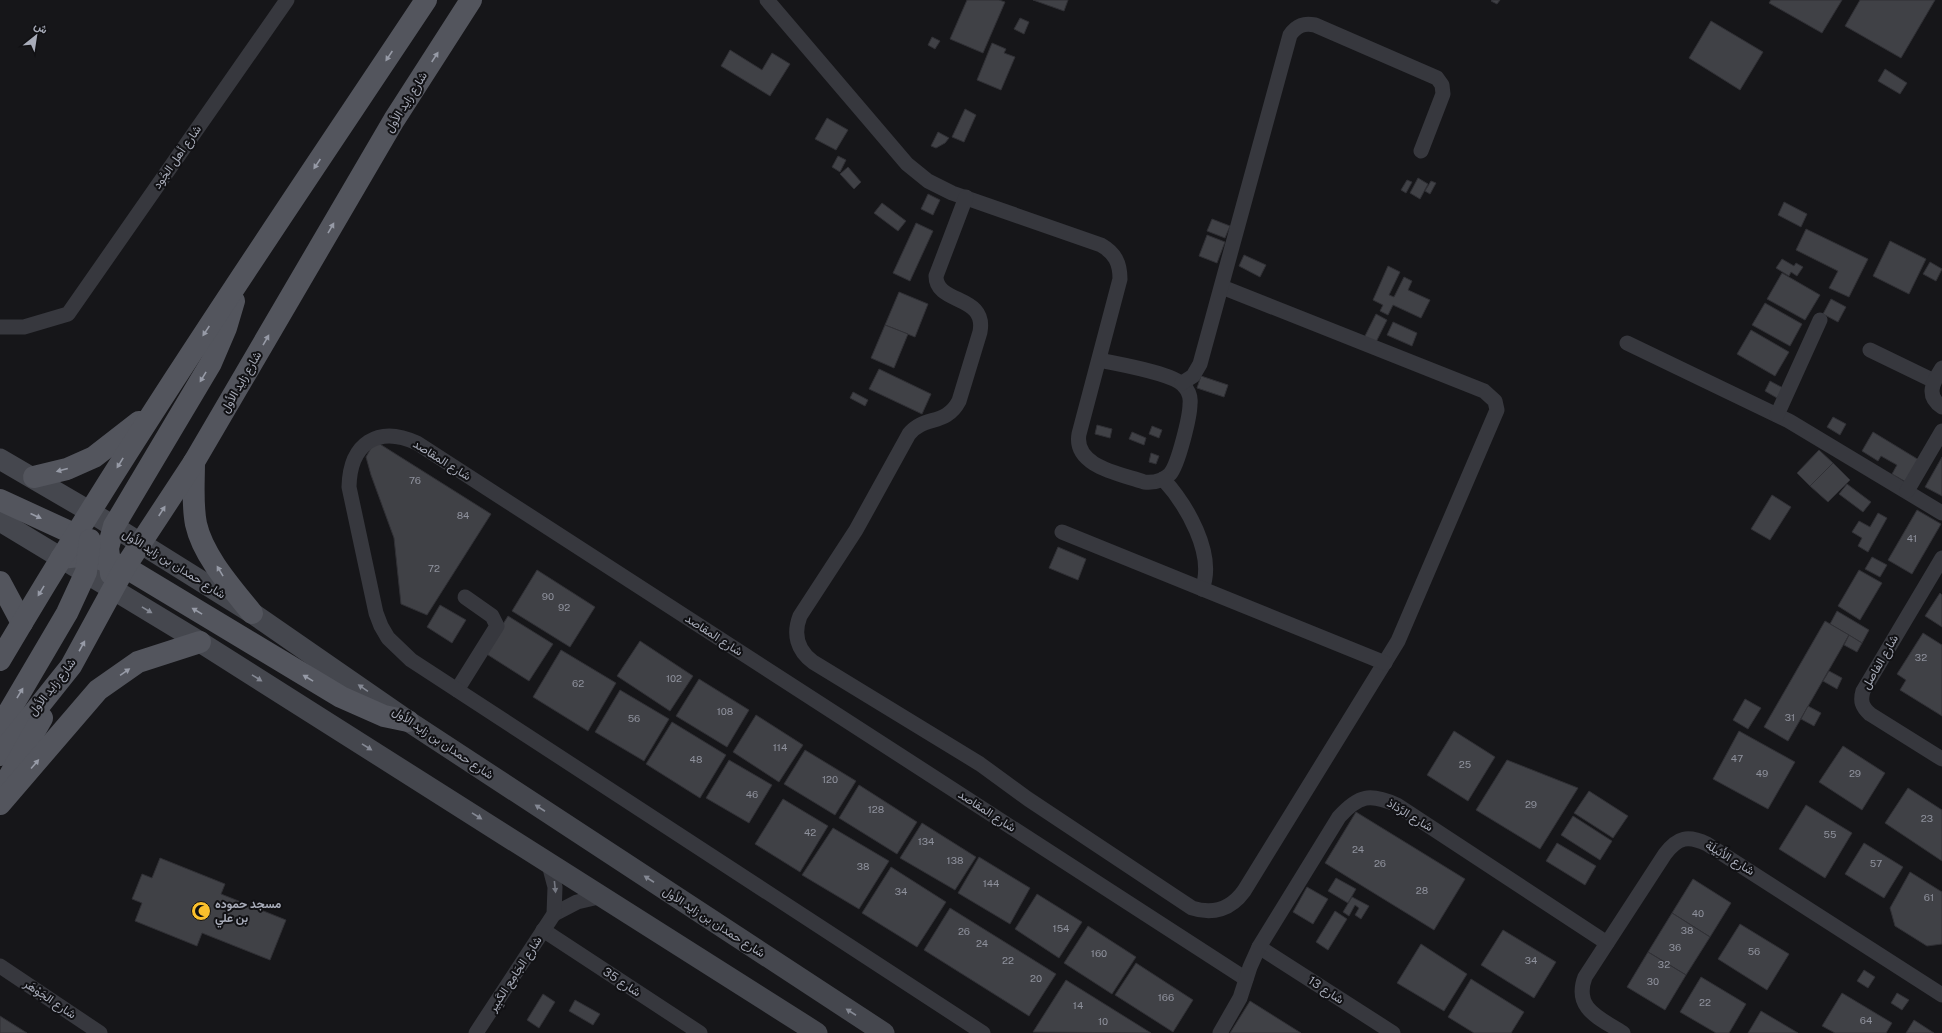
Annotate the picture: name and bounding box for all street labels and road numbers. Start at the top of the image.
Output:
street label: شارع زايد الأول [382,69,432,136]
street label: شارع أهل الجُود [150,122,206,193]
street label: شارع زايد الأول [218,349,266,416]
street label: شارع المقاصد [409,437,474,485]
street label: شارع حمدان بن زايد الأول [119,527,228,603]
street label: شارع المقاصد [682,611,745,660]
street label: شارع الفاصل [1859,632,1903,693]
street label: شارع زايد الأول [25,656,80,720]
street label: شارع حمدان بن زايد الأول [389,704,496,784]
street label: شارع المقاصد [955,787,1018,836]
street label: شارع الرَّذاذ [1383,796,1436,836]
street label: شارع الأَثِيلَة [1702,836,1758,880]
street label: شارع حمدان بن زايد الأول [659,884,768,962]
street label: شارع الجَامِع الكَبِير [485,934,546,1016]
street label: شارع 35 [599,965,644,1001]
street label: شارع 13 [1305,973,1346,1008]
street label: شارع الجَوْهَر [19,976,79,1023]

